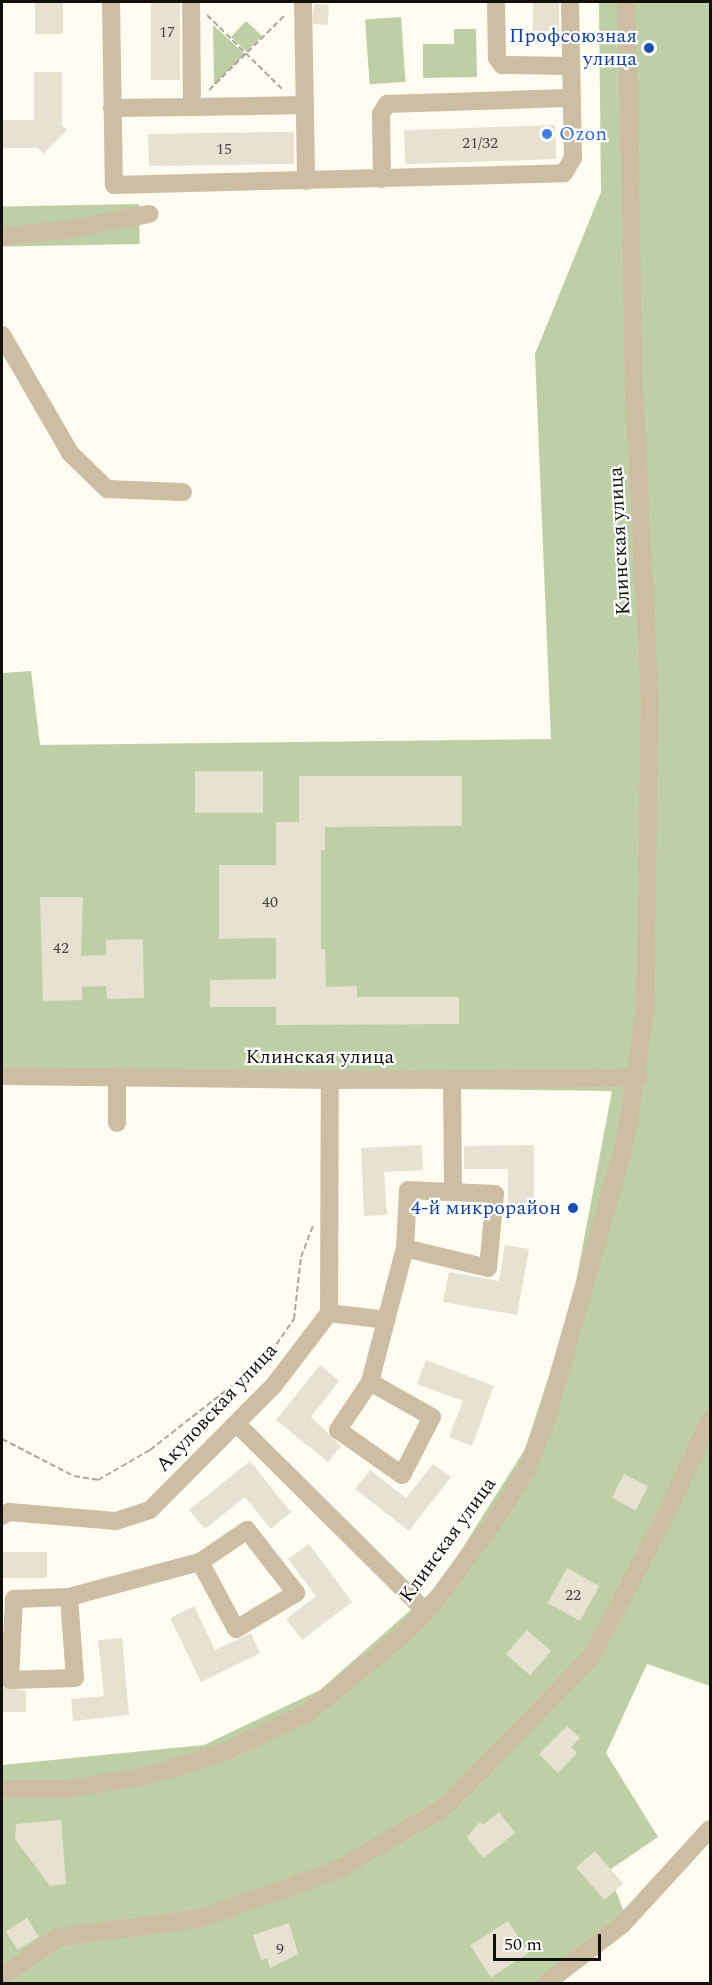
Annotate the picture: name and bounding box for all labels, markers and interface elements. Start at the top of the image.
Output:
house number: 17 [159,22,175,42]
place label: Профсоюзная улица [509,24,637,71]
marker: Профсоюзная улица [642,41,656,55]
place label: Ozon [559,122,607,146]
marker: Ozon [540,127,554,141]
house number: 21/32 [462,133,498,153]
house number: 15 [216,139,232,159]
street label: Клинская улица [604,466,636,616]
house number: 40 [262,892,278,912]
house number: 42 [53,938,69,958]
street label: Клинская улица [246,1045,394,1069]
place label: 4-й микрорайон [411,1196,561,1220]
marker: 4-й микрорайон [566,1201,580,1215]
street label: Акуловская улица [151,1339,283,1477]
street label: Клинская улица [395,1473,501,1607]
house number: 22 [565,1585,581,1605]
scale bar [496,1922,604,1960]
text: 50 m [504,1931,542,1958]
house number: 9 [276,1939,284,1959]

